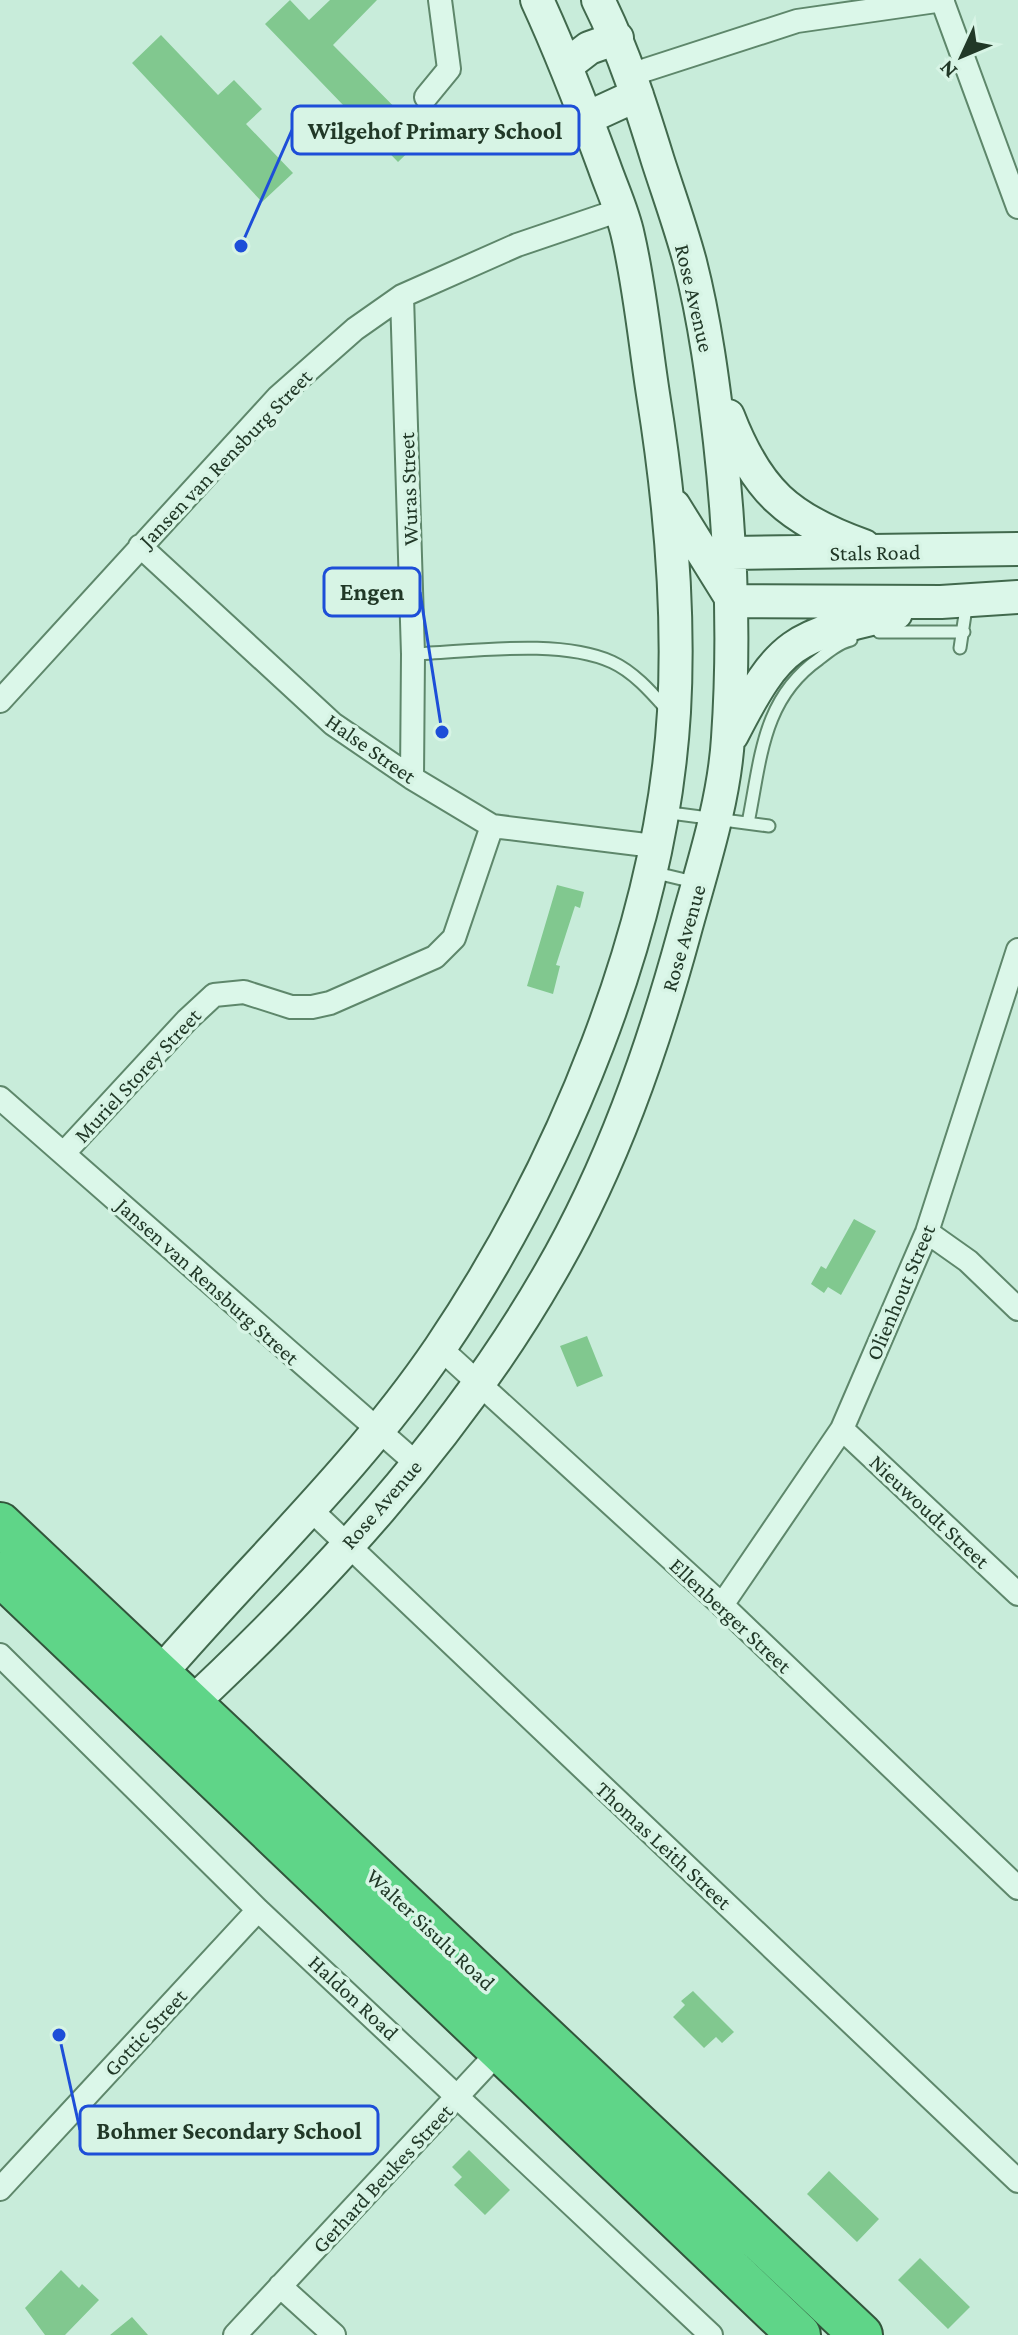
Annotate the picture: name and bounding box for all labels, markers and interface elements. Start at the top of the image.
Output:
north arrow [922,16,1002,96]
text: N [934,55,962,84]
callout: Wilgehof Primary School [292,106,579,154]
text: Wilgehof Primary School [307,117,562,144]
street label: Rose Avenue [670,242,719,355]
street label: Jansen van Rensburg Street [132,364,317,554]
street label: Wuras Street [394,431,423,546]
street label: Stals Road [829,539,921,566]
callout: Engen [324,568,420,616]
text: Engen [340,578,404,605]
street label: Halse Street [321,708,421,789]
street label: Rose Avenue [656,882,711,994]
street label: Muriel Storey Street [69,1003,206,1148]
street label: Jansen van Rensburg Street [110,1191,305,1371]
street label: Olienhout Street [861,1220,941,1364]
street label: Nieuwoudt Street [865,1449,995,1574]
street label: Rose Avenue [336,1455,427,1554]
street label: Ellenberger Street [665,1553,797,1679]
street label: Thomas Leith Street [591,1776,737,1915]
street label: Walter Sisulu Road [361,1863,500,1996]
street label: Haldon Road [304,1950,404,2045]
street label: Gottic Street [99,1983,192,2081]
street label: Gerhard Beukes Street [307,2098,458,2258]
callout: Bohmer Secondary School [80,2106,378,2154]
text: Bohmer Secondary School [96,2117,362,2144]

